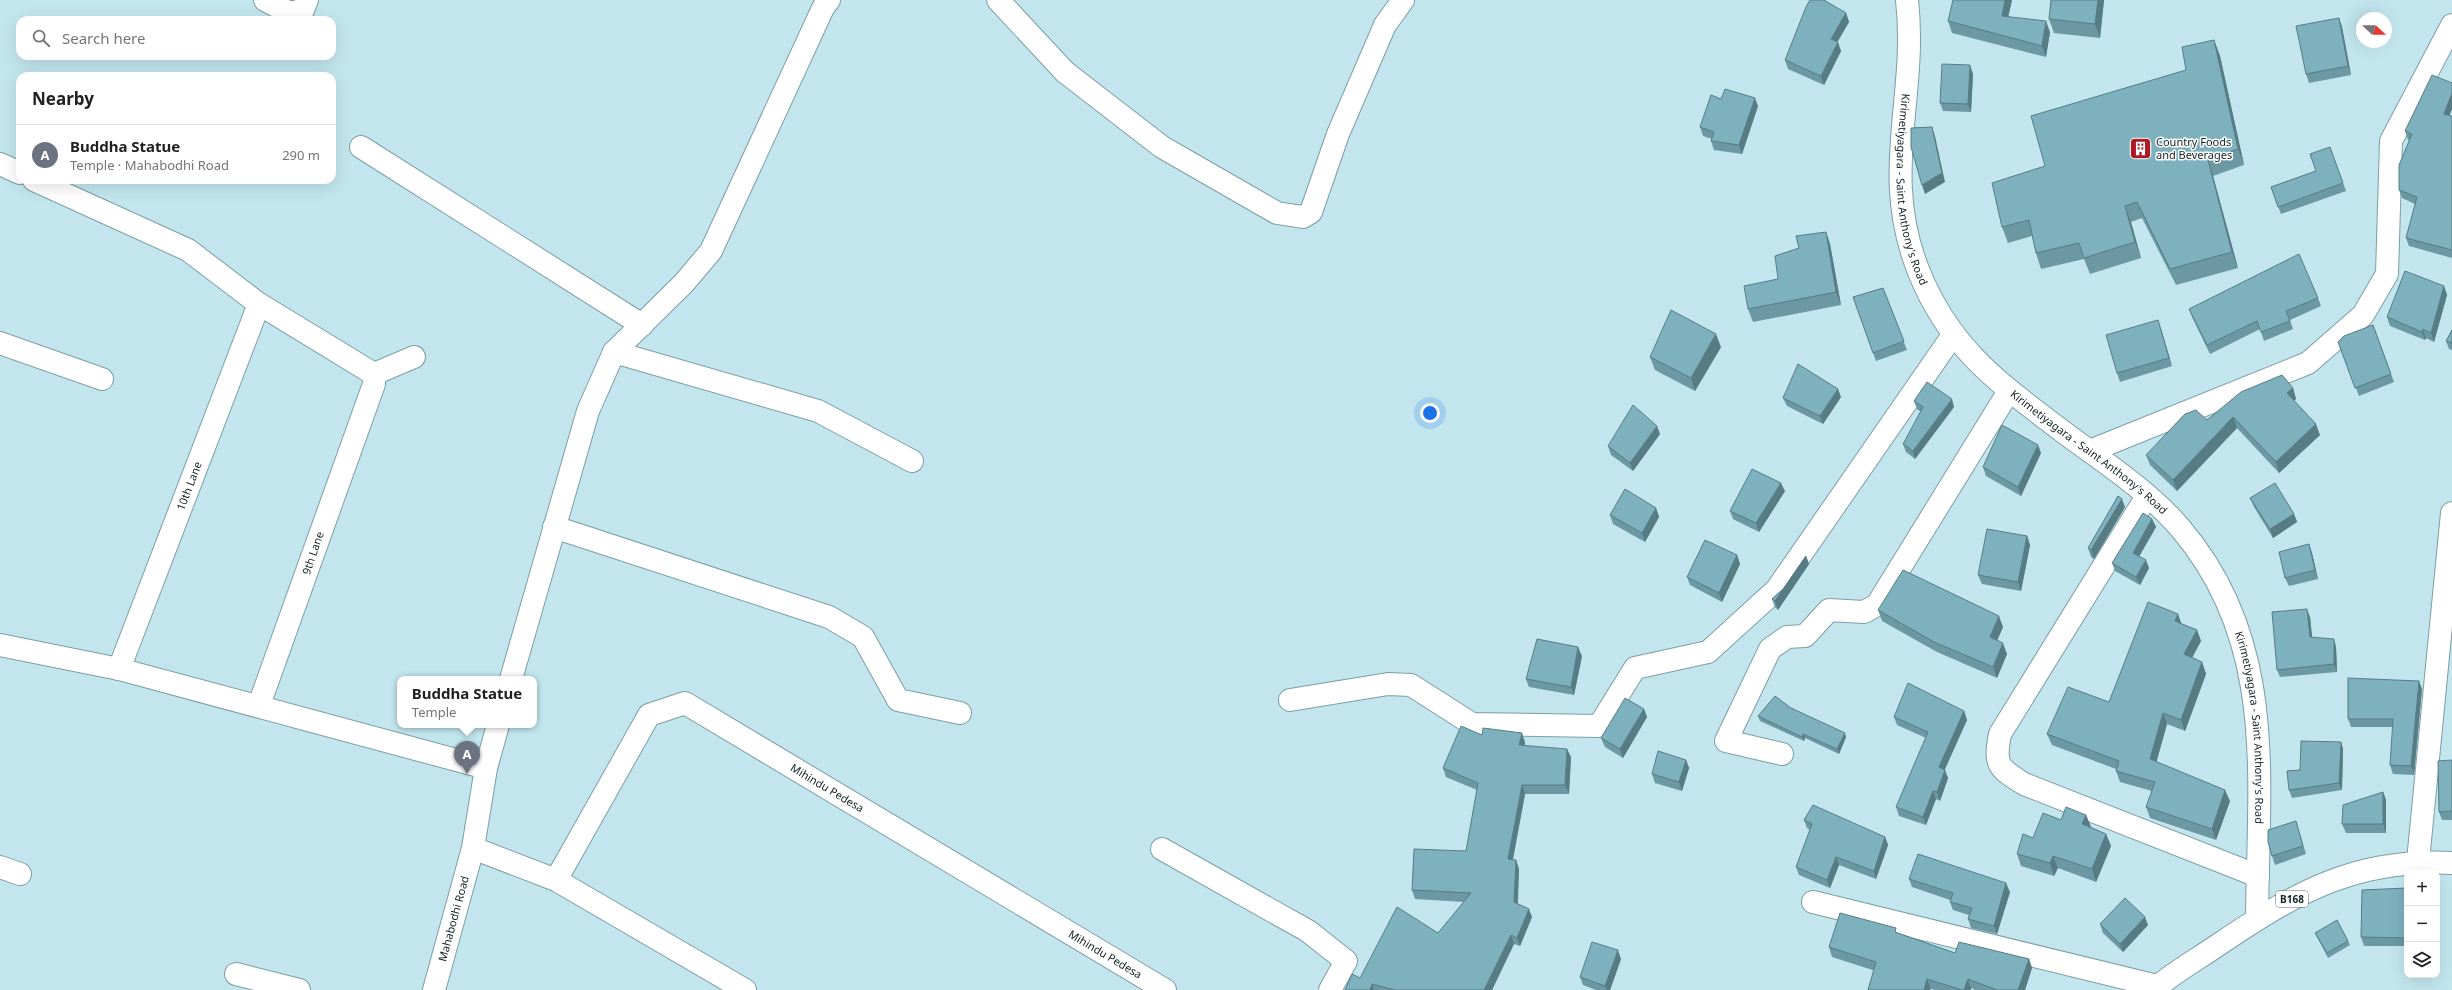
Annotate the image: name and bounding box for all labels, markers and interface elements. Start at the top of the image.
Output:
north arrow [2356,12,2392,48]
search box [16,16,336,60]
icon: search [30,27,52,49]
text: Search here [62,28,145,48]
text: Nearby [32,87,94,110]
street label: Kirimetiyagara - Saint Anthony's Road [1893,93,1932,287]
place label: Country Foods and Beverages [2156,134,2232,162]
building icon: Country Foods and Beverages [2128,135,2154,161]
text: Buddha Statue [70,136,180,156]
text: A [41,146,50,164]
text: 290 m [282,146,320,164]
text: Temple · Mahabodhi Road [70,156,229,174]
street label: Kirimetiyagara - Saint Anthony's Road [2008,386,2171,517]
your location [1420,403,1440,423]
street label: 10th Lane [173,459,205,512]
street label: 9th Lane [298,529,327,576]
street label: Kirimetiyagara - Saint Anthony's Road [2232,629,2267,824]
popup [397,676,537,728]
text: Buddha Statue [412,683,522,703]
text: Temple [412,703,456,721]
pin: A [454,741,480,774]
street label: Mihindu Pedesa [788,760,867,815]
map controls [2404,870,2440,978]
button: + [2404,870,2440,906]
street label: Mahabodhi Road [434,874,472,963]
road number: B168 [2276,891,2308,907]
button: − [2404,906,2440,942]
street label: Mihindu Pedesa [1066,926,1145,982]
button: layers [2404,942,2440,978]

